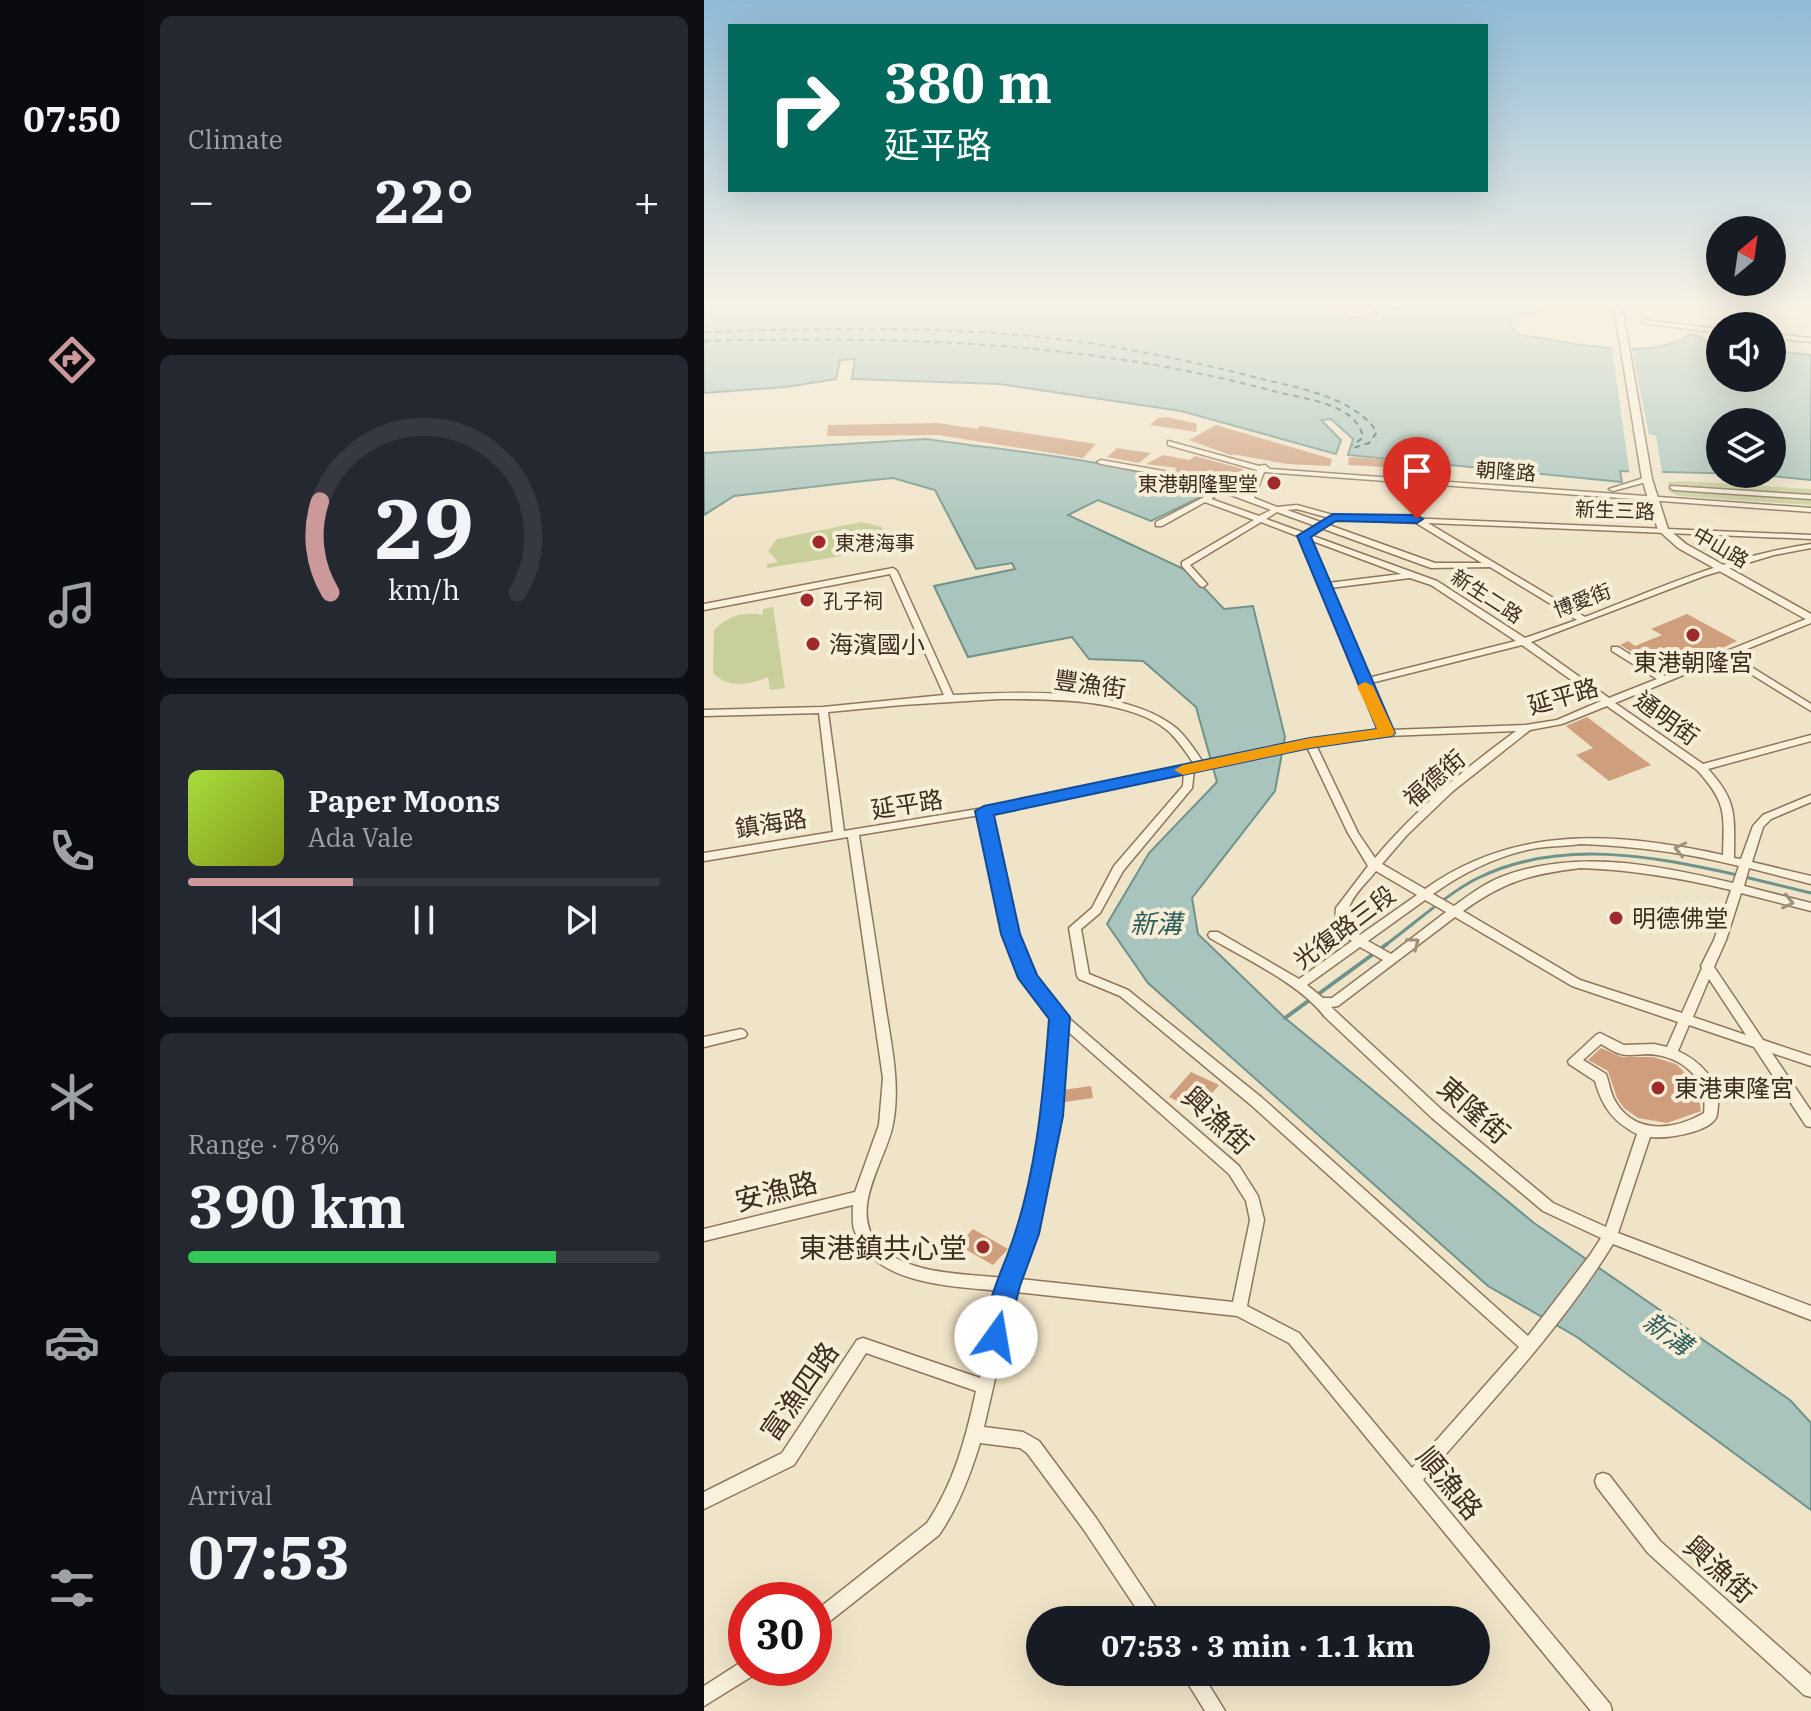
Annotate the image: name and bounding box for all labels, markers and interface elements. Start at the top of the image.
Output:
text: 380 m [884,46,1052,118]
icon: right [752,56,856,160]
text: 07:50 [23,95,121,142]
text: 延平路 [884,121,992,168]
text: Climate [188,122,283,156]
text: 22° [374,161,474,240]
text: − [188,172,214,229]
text: + [634,172,660,229]
north arrow [1706,216,1786,296]
map controls [1706,216,1786,488]
button: sound [1706,312,1786,392]
icon: directions [44,332,100,388]
button: layers [1706,408,1786,488]
pin [1383,437,1451,519]
icon: arrive [1395,449,1439,493]
street label: 朝隆路 [1475,455,1537,487]
place label: 東港朝隆聖堂 [1138,470,1258,497]
text: 29 [374,473,474,581]
marker: 東港朝隆聖堂 [1265,474,1283,492]
street label: 新生三路 [1575,495,1655,525]
street label: 中山路 [1688,520,1754,574]
place label: 東港海事 [835,529,915,556]
marker: 東港海事 [810,533,828,551]
street label: 新生二路 [1446,563,1528,629]
text: km/h [388,571,460,608]
icon: music [44,577,100,633]
street label: 博愛街 [1549,577,1615,623]
place label: 孔子祠 [823,587,883,614]
marker: 孔子祠 [798,591,816,609]
marker: 東港朝隆宮 [1684,626,1702,644]
place label: 海濱國小 [829,628,925,660]
marker: 海濱國小 [804,635,822,653]
place label: 東港朝隆宮 [1633,646,1753,678]
street label: 豐漁街 [1052,663,1128,705]
street label: 延平路 [1524,671,1602,721]
street label: 通明街 [1628,684,1706,752]
street label: 福德街 [1396,742,1472,814]
text: Paper Moons [308,781,500,820]
street label: 延平路 [869,783,945,825]
street label: 鎮海路 [733,802,809,844]
text: Ada Vale [308,820,413,854]
icon: phone [44,823,100,879]
one-way arrow [1674,841,1688,858]
street label: 光復路三段 [1286,878,1402,976]
one-way arrow [1781,892,1795,909]
icon: previous [245,898,289,942]
icon: pause [402,898,446,942]
icon: next [559,898,603,942]
place label: 明德佛堂 [1632,902,1728,934]
water label: 新溝 [1130,906,1186,940]
marker: 明德佛堂 [1607,909,1625,927]
one-way arrow [1405,939,1420,953]
street label: 東隆街 [1430,1068,1518,1152]
icon: climate [44,1069,100,1125]
place label: 東港東隆宮 [1674,1072,1794,1104]
street label: 興漁街 [1175,1078,1261,1162]
marker: 東港東隆宮 [1649,1079,1667,1097]
text: Range · 78% [188,1127,340,1161]
street label: 安漁路 [731,1163,821,1219]
text: 390 km [188,1166,406,1245]
place label: 東港鎮共心堂 [799,1229,967,1266]
marker: 東港鎮共心堂 [974,1238,992,1256]
position arrow [954,1295,1038,1379]
water label: 新溝 [1637,1304,1702,1364]
icon: car [44,1314,100,1370]
street label: 富漁四路 [752,1335,846,1447]
street label: 順漁路 [1409,1439,1491,1527]
text: Arrival [188,1478,273,1512]
text: 07:53 [188,1517,350,1596]
street label: 興漁街 [1676,1527,1764,1611]
icon: filters [44,1560,100,1616]
speed limit sign: 30 [728,1582,832,1686]
text: 07:53 · 3 min · 1.1 km [1101,1626,1415,1665]

